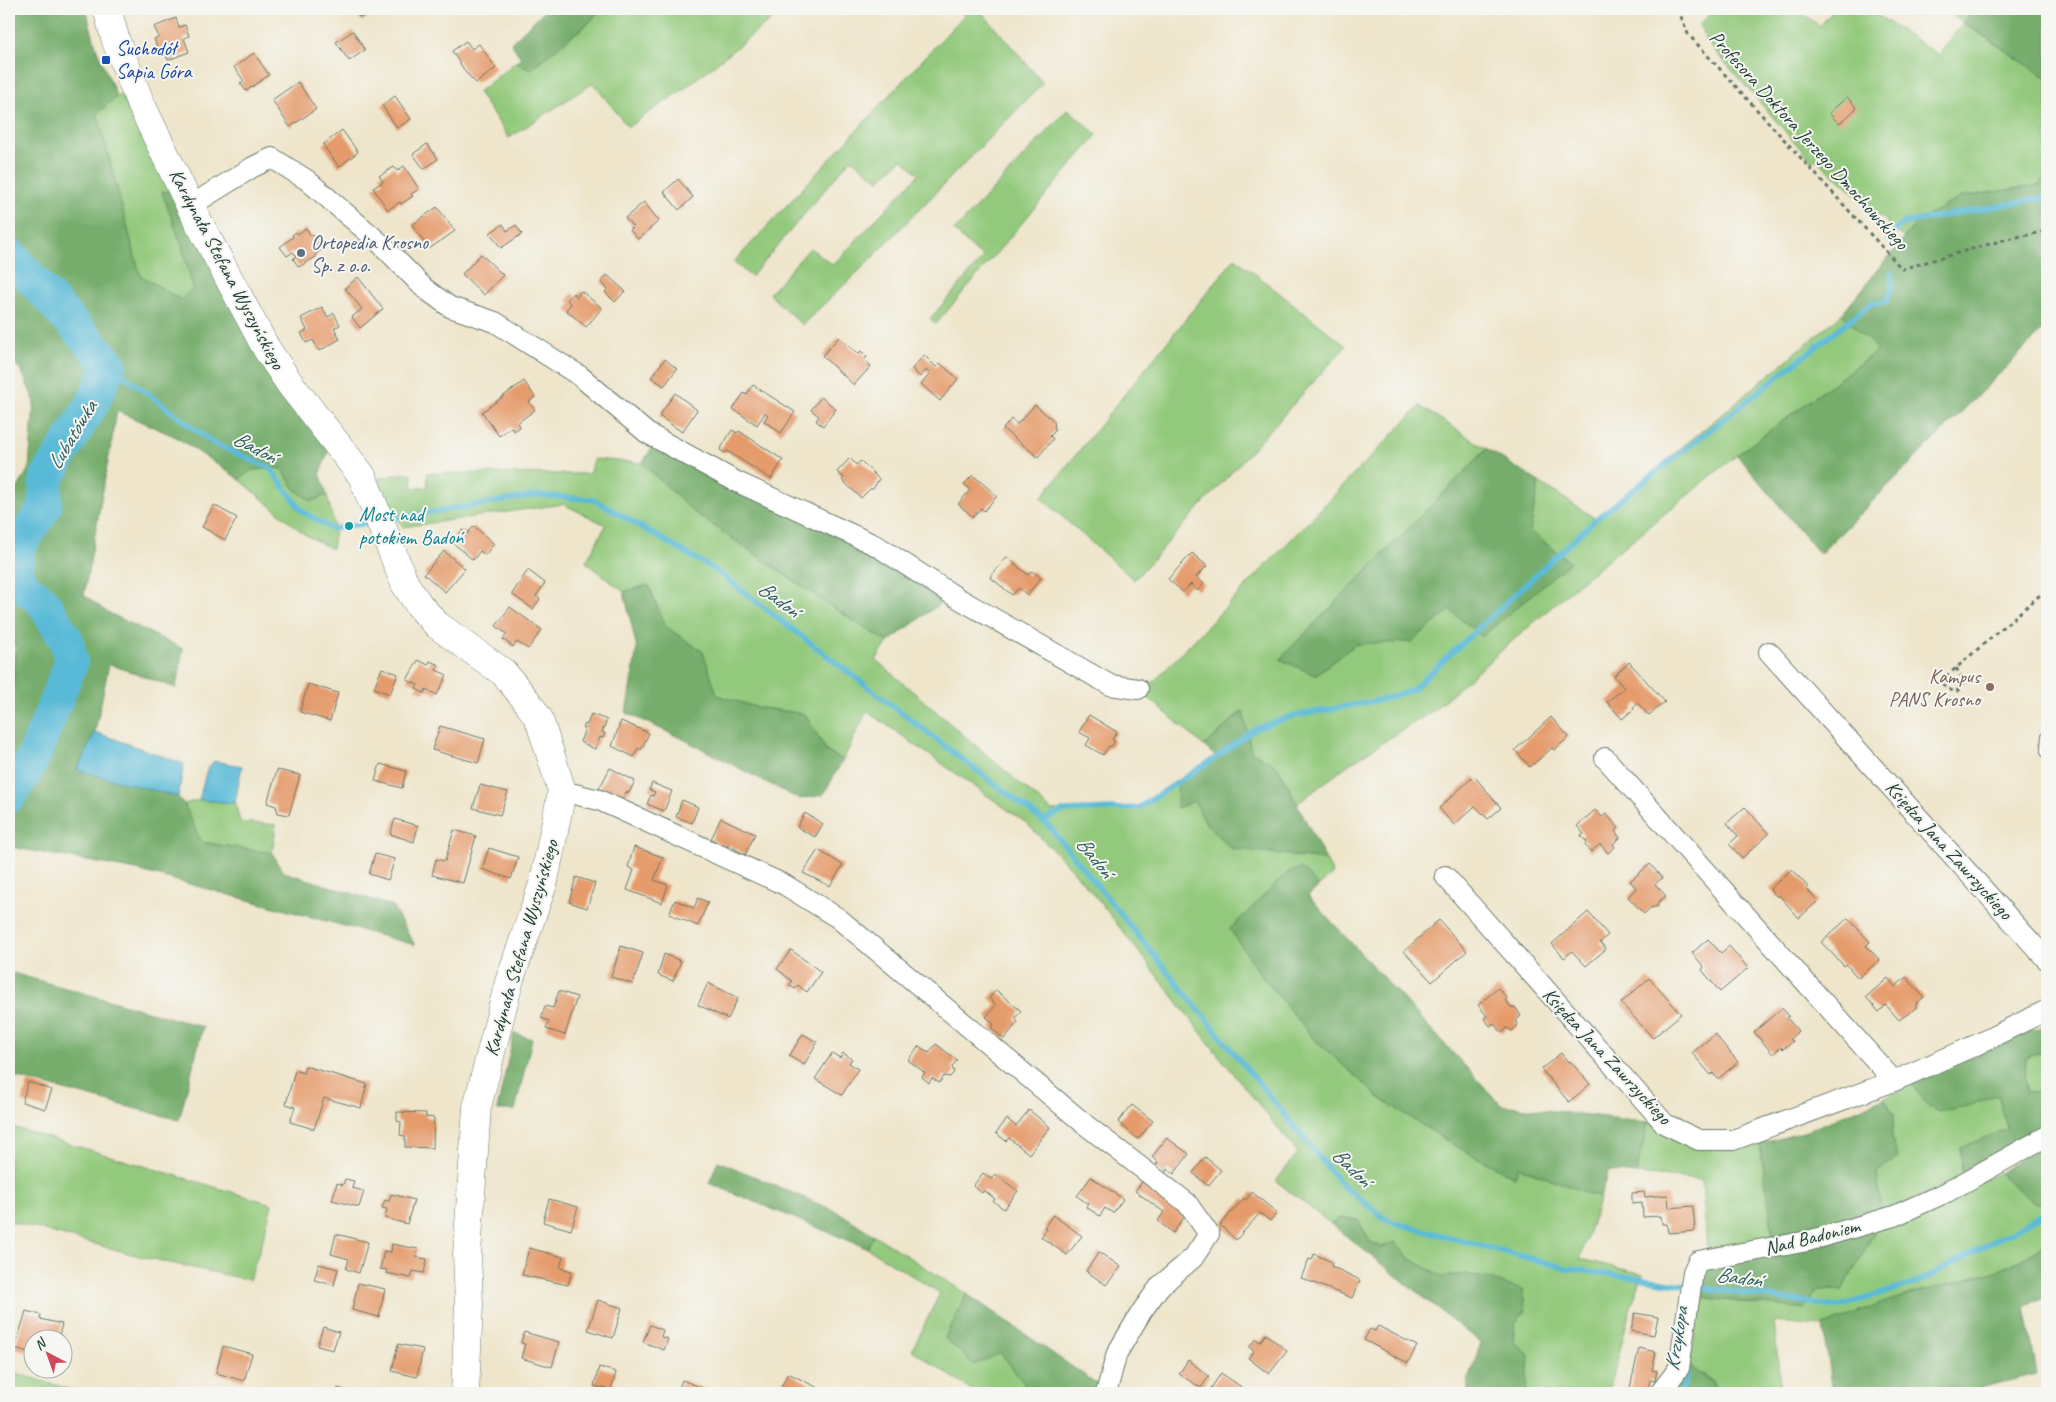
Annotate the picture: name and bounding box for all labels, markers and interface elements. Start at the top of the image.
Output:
street label: Profesora Doktora Jerzego Dmochowskiego [1704,25,1915,255]
place label: Suchodół Sapia Góra [116,36,193,84]
marker: Suchodół Sapia Góra [100,54,112,66]
street label: Kardynała Stefana Wyszyńskiego [163,164,291,374]
place label: Ortopedia Krosno Sp. z o.o. [311,230,429,278]
marker: Ortopedia Krosno Sp. z o.o. [295,247,307,259]
water label: Lubatówka [41,394,103,474]
water label: Badoń [229,425,285,471]
place label: Most nad potokiem Badoń [359,502,465,550]
marker: Most nad potokiem Badoń [343,520,355,532]
water label: Badoń [753,575,809,626]
place label: Kampus PANS Krosno [1889,664,1982,712]
marker: Kampus PANS Krosno [1984,681,1996,693]
street label: Księdza Jana Zawrzyckiego [1880,775,2019,925]
water label: Badoń [1071,831,1122,886]
street label: Kardynała Stefana Wyszyńskiego [478,836,564,1059]
street label: Księdza Jana Zawrzyckiego [1537,982,1678,1130]
water label: Badoń [1327,1142,1380,1195]
street label: Nad Badoniem [1762,1213,1864,1261]
water label: Badoń [1715,1261,1768,1294]
water label: Krzykopa [1658,1303,1694,1372]
north arrow [22,1330,72,1380]
text: N [31,1334,50,1354]

